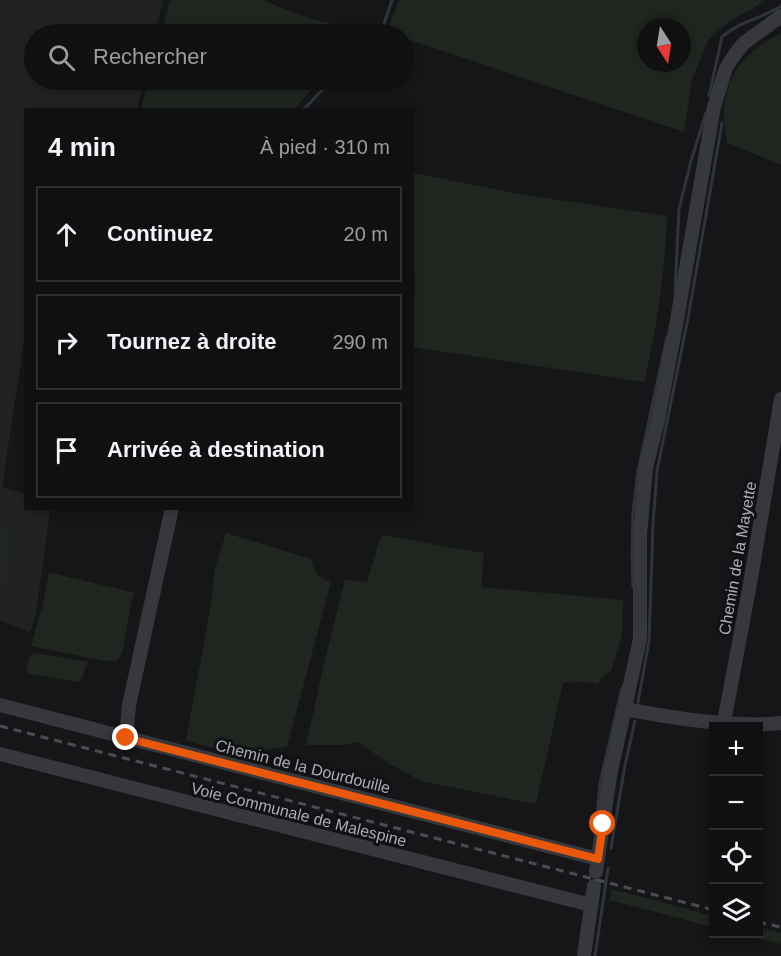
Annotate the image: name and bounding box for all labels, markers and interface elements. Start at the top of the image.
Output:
north arrow [637,18,691,72]
search box [24,24,414,90]
icon: search [45,41,78,74]
text: Rechercher [93,44,207,69]
text: 4 min [48,132,116,162]
text: À pied · 310 m [260,136,390,158]
icon: ahead [50,218,83,251]
text: Continuez [107,221,213,246]
text: 20 m [344,223,388,245]
icon: right [50,326,83,359]
text: Tournez à droite [107,329,277,354]
text: 290 m [332,331,388,353]
icon: arrive [50,434,83,467]
text: Arrivée à destination [107,437,325,462]
street label: Chemin de la Mayette [716,480,759,636]
map controls [709,722,763,938]
button: + [709,722,763,776]
route end [112,724,138,750]
street label: Chemin de la Dourdouille [214,737,392,796]
button: − [709,776,763,830]
street label: Voie Communale de Malespine [189,779,408,850]
route start [589,810,615,836]
button: locate [709,830,763,884]
button: layers [709,884,763,938]

